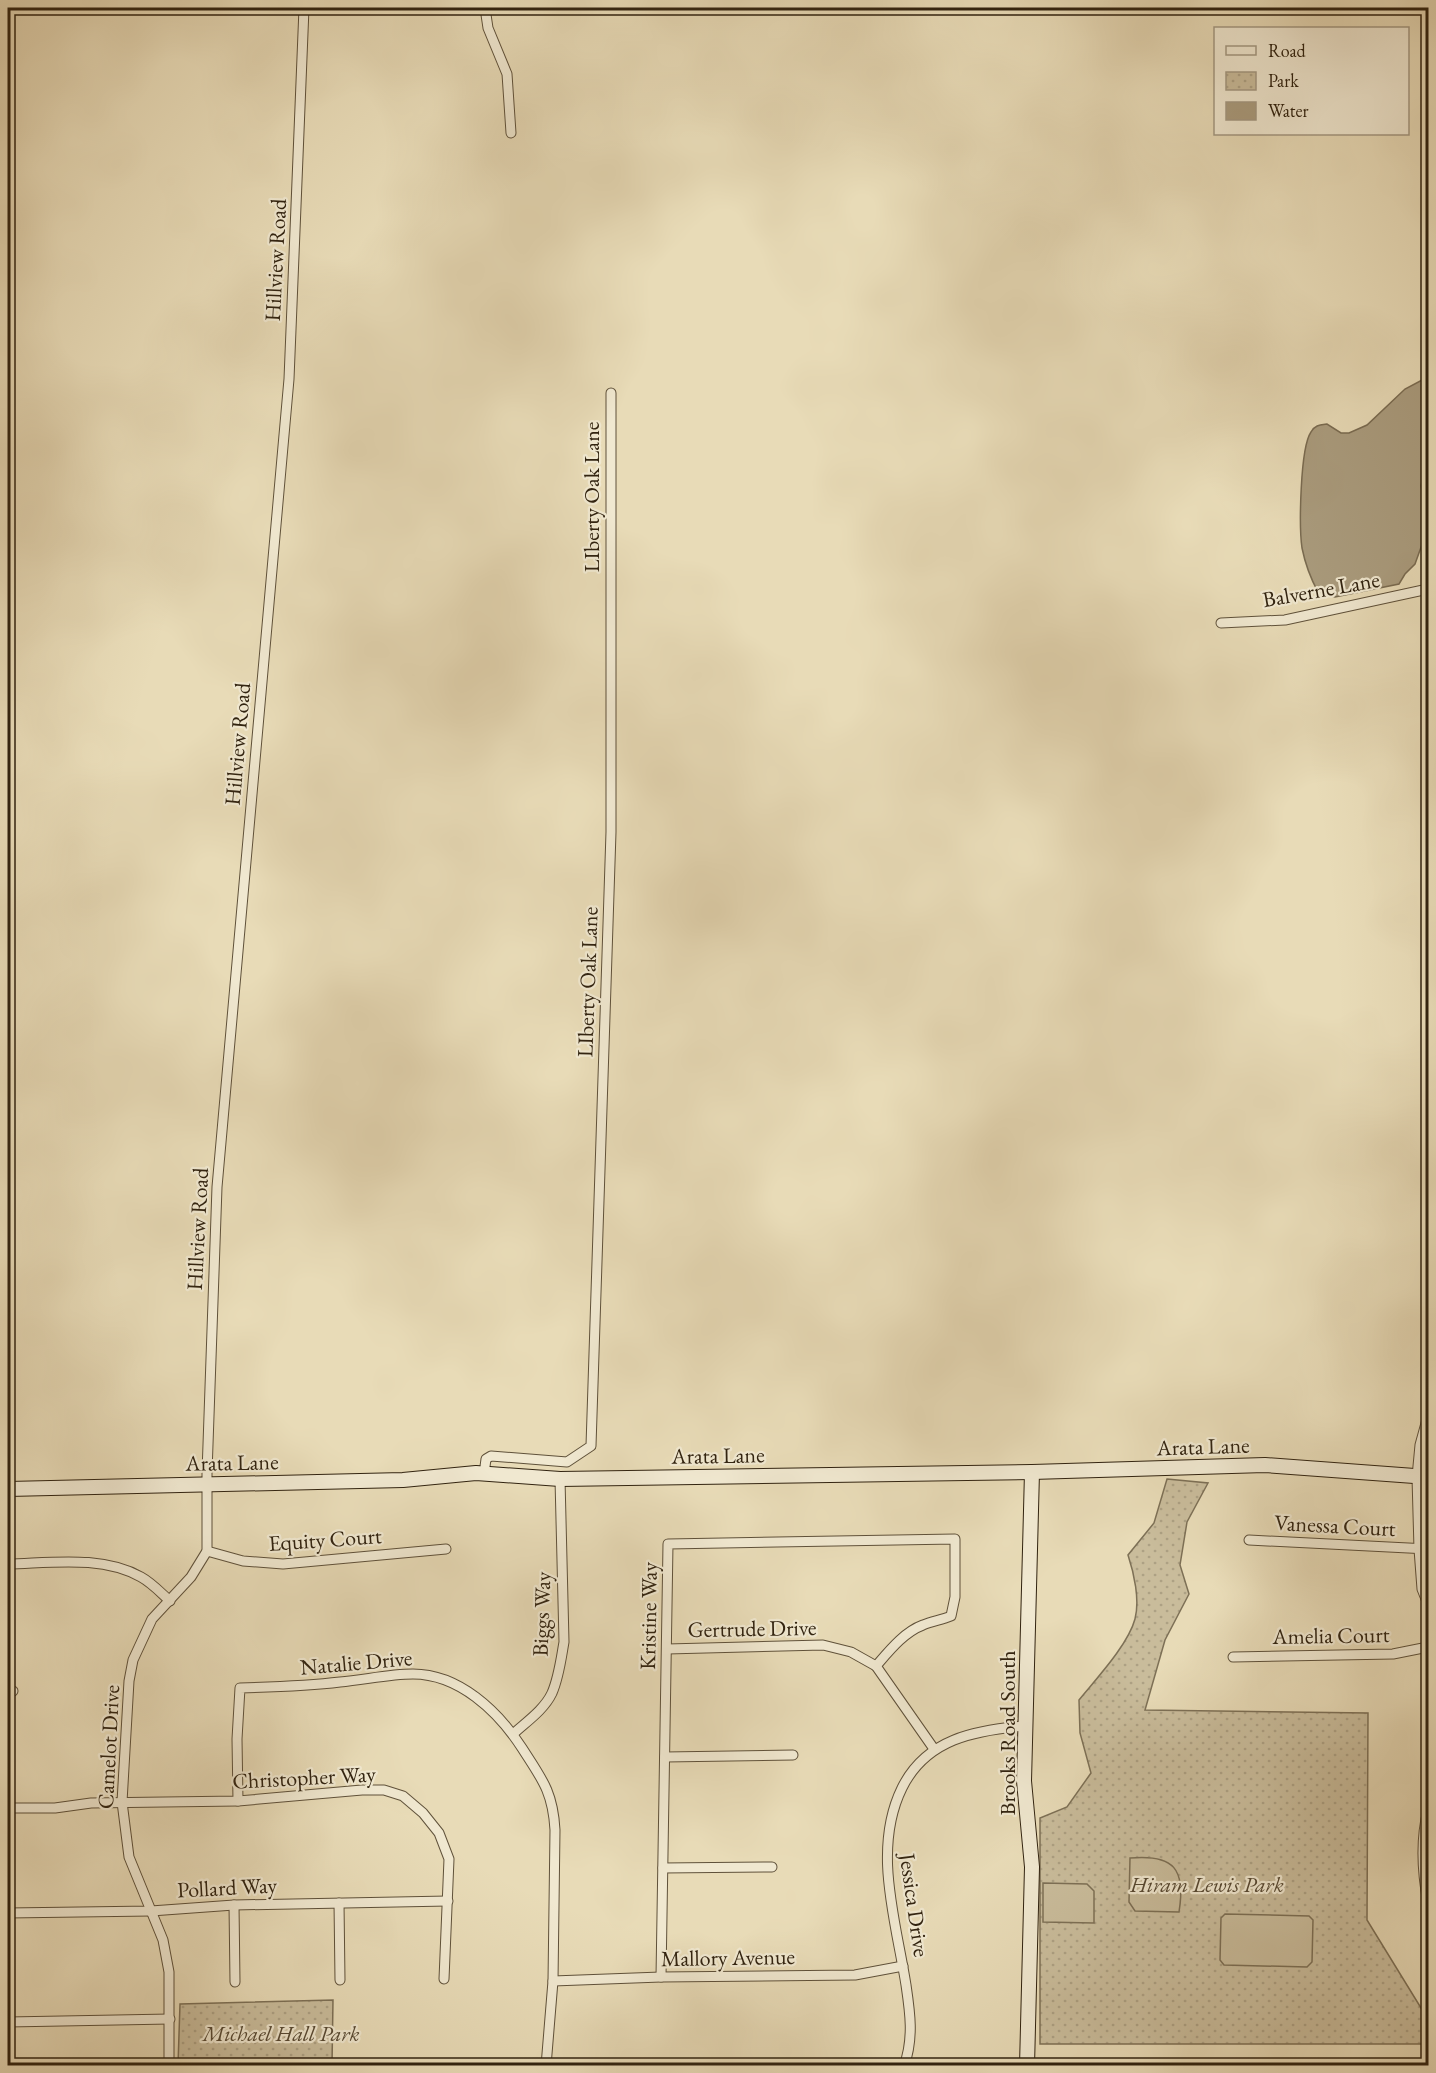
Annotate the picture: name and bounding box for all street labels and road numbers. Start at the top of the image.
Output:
street label: Hillview Road [258,197,293,322]
street label: LIberty Oak Lane [577,421,606,572]
street label: Balverne Lane [1260,565,1382,614]
street label: Hillview Road [218,681,257,807]
street label: LIberty Oak Lane [570,906,605,1058]
street label: Hillview Road [180,1166,215,1291]
street label: Arata Lane [1155,1430,1251,1463]
street label: Arata Lane [670,1440,765,1471]
street label: Arata Lane [184,1447,279,1478]
street label: Vanessa Court [1274,1508,1396,1543]
street label: Equity Court [267,1521,383,1558]
street label: Kristine Way [633,1561,664,1670]
street label: Biggs Way [526,1571,557,1657]
street label: Gertrude Drive [687,1613,817,1644]
street label: Amelia Court [1271,1620,1390,1651]
street label: Natalie Drive [299,1643,414,1682]
street label: Brooks Road South [993,1651,1022,1815]
street label: Camelot Drive [91,1684,126,1810]
street label: Christopher Way [232,1759,377,1796]
street label: Jessica Drive [893,1849,936,1959]
street label: Pollard Way [176,1870,278,1905]
street label: Mallory Avenue [661,1942,796,1973]

